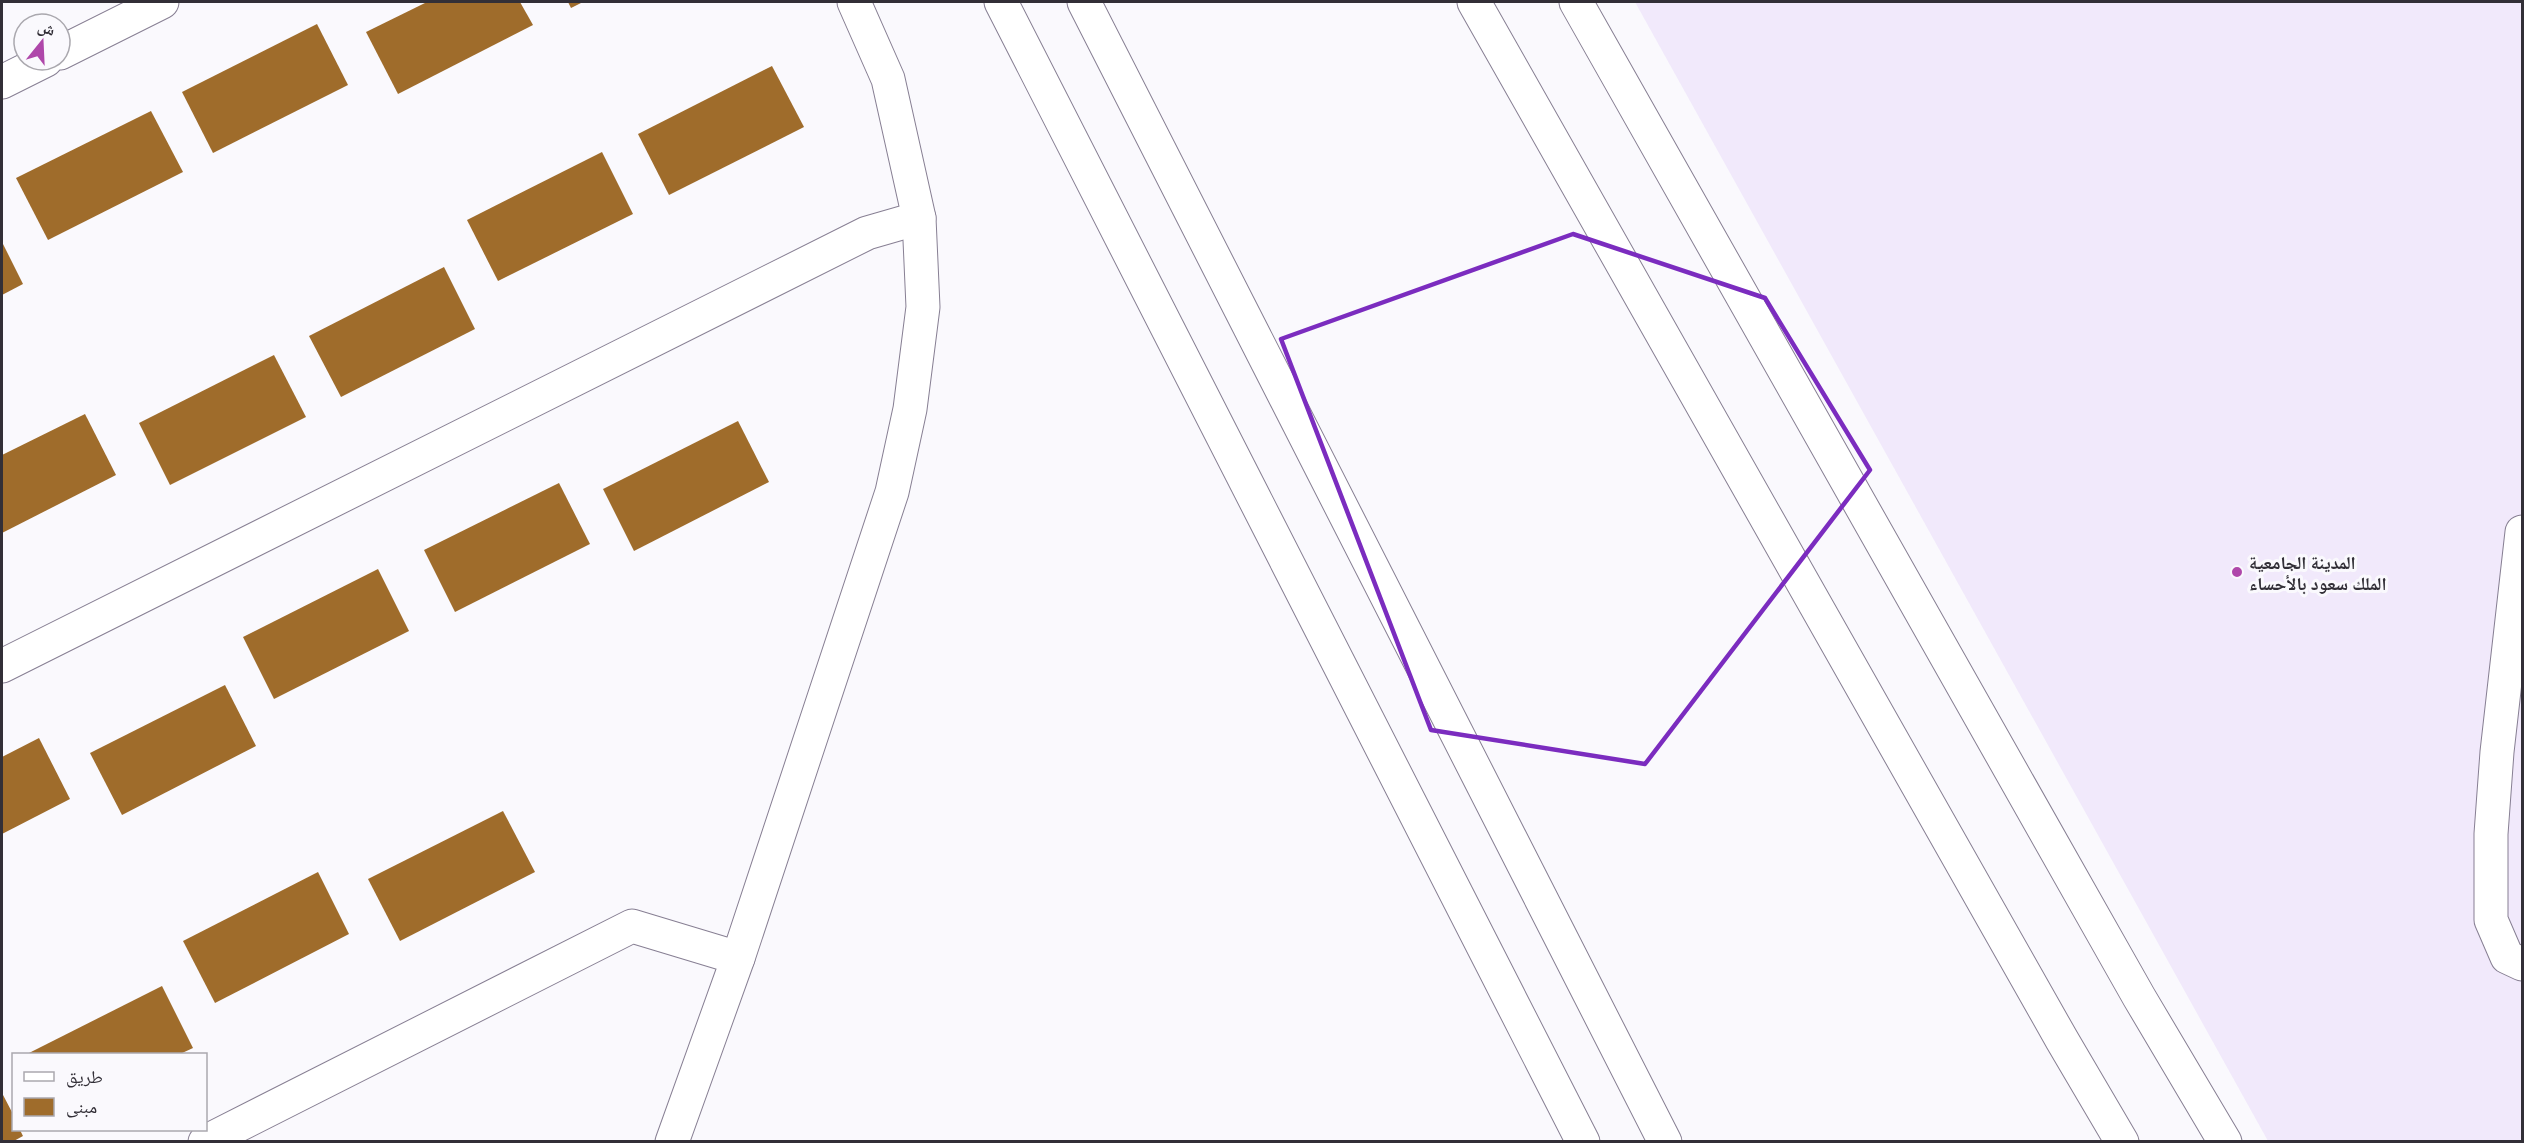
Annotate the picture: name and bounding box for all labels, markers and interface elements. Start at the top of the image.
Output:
north arrow [12,12,72,72]
text: ش [35,16,58,40]
place label: المدينة الجامعية الملك سعود بالأحساء [2249,552,2387,594]
marker: المدينة الجامعية الملك سعود بالأحساء [2230,565,2244,579]
legend [12,1053,207,1131]
text: طريق [66,1066,103,1088]
text: مبنى [66,1096,97,1118]

